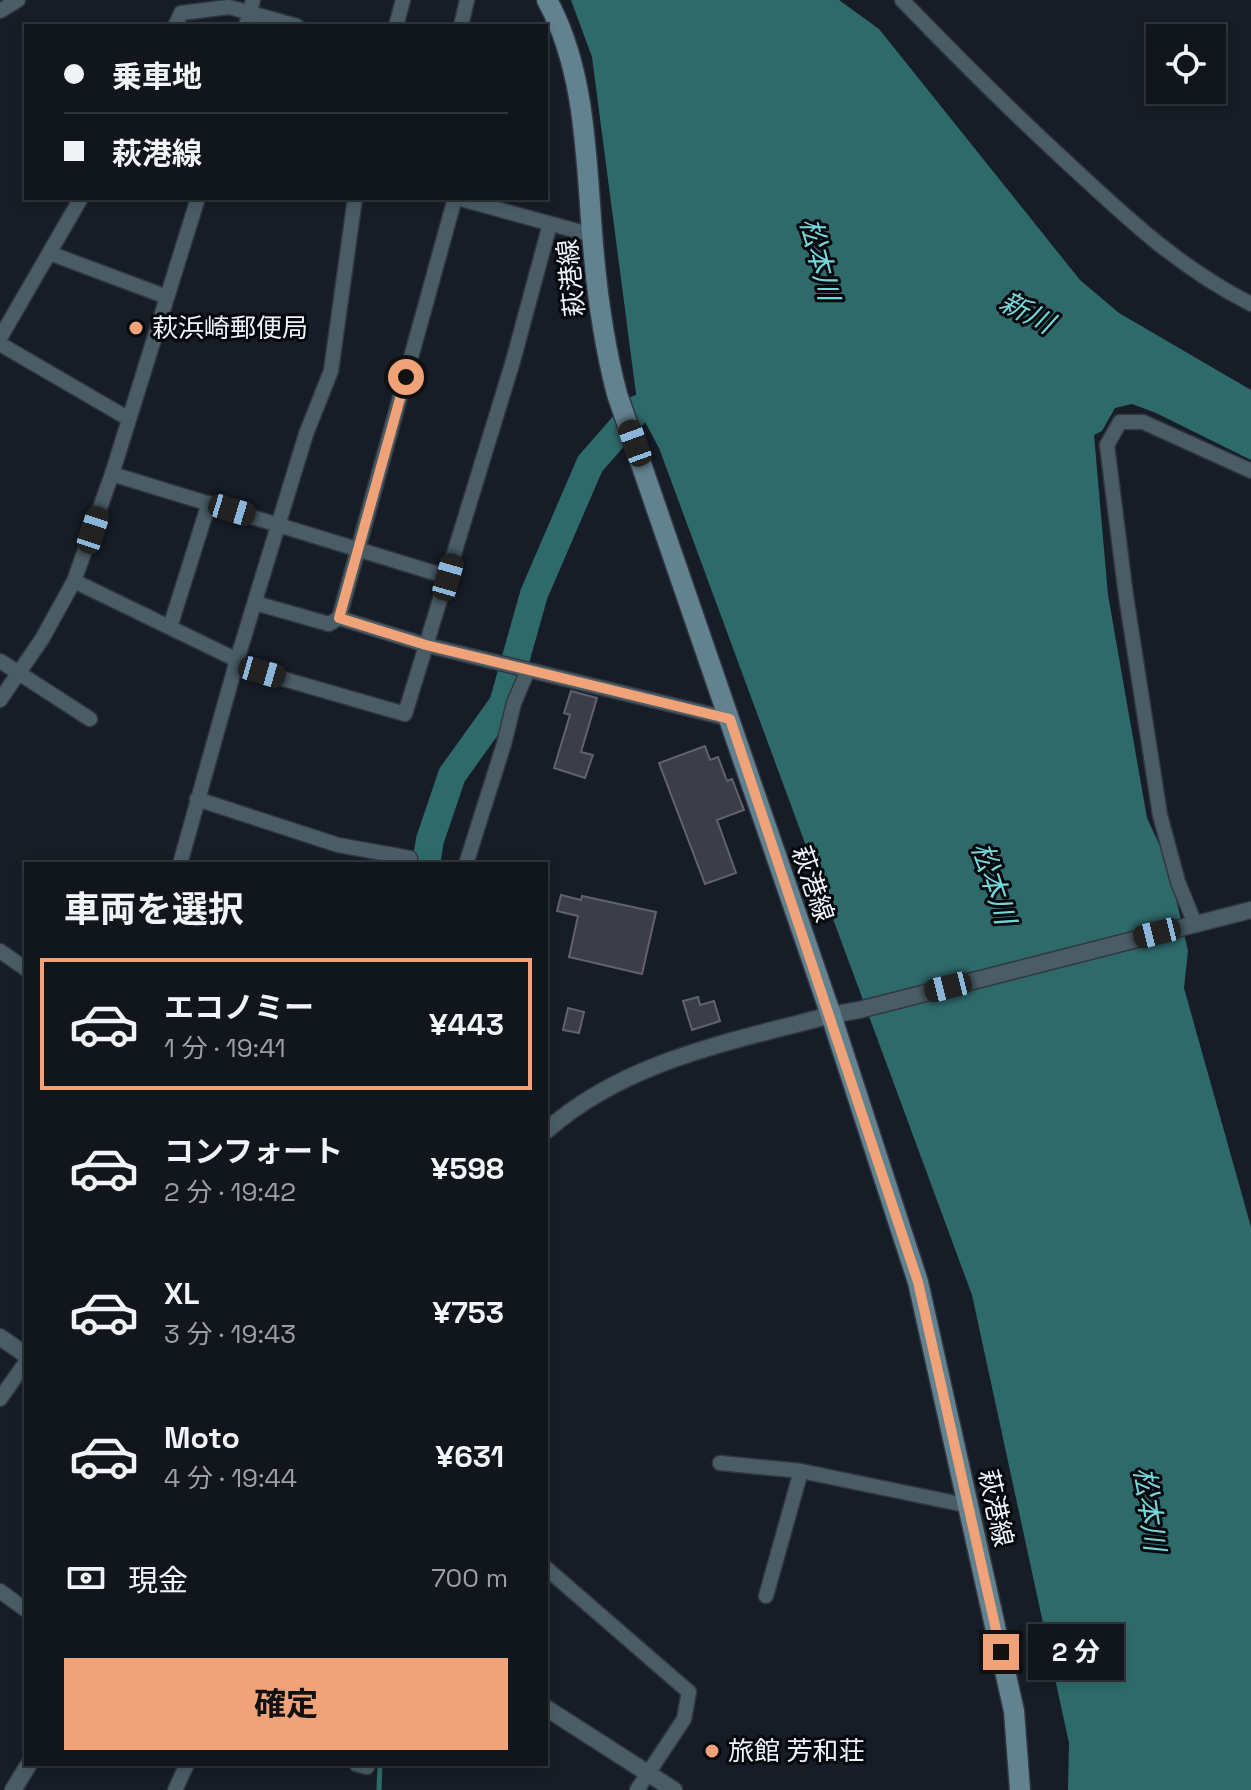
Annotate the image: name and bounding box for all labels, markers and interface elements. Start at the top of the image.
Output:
map controls [1146,24,1226,104]
button: locate [1146,24,1226,104]
text: 乗車地 [112,57,202,96]
text: 萩港線 [112,134,202,173]
water label: 松本川 [792,214,848,307]
street label: 萩港線 [550,237,592,319]
water label: 新川 [994,283,1063,342]
place label: 萩浜崎郵便局 [152,311,308,345]
marker: 萩浜崎郵便局 [127,319,145,337]
route start [388,359,424,395]
car [616,416,654,470]
car [206,492,258,528]
car [74,503,112,557]
car [430,551,466,603]
car [236,654,288,690]
water label: 松本川 [964,837,1025,931]
street label: 萩港線 [784,842,842,926]
text: 車両を選択 [64,887,244,933]
car [1131,916,1183,950]
car [922,970,974,1004]
icon: car [68,988,140,1060]
text: エコノミー [164,988,314,1027]
text: ¥443 [429,1005,504,1044]
text: 1 分 · 19:41 [164,1031,286,1065]
icon: car [68,1132,140,1204]
text: コンフォート [164,1132,343,1171]
text: ¥598 [431,1149,504,1188]
text: 2 分 · 19:42 [164,1175,296,1209]
text: XL [164,1274,200,1313]
icon: car [68,1276,140,1348]
text: ¥753 [433,1293,504,1332]
text: 3 分 · 19:43 [164,1317,296,1351]
text: Moto [164,1418,240,1457]
icon: car [68,1420,140,1492]
text: ¥631 [436,1437,504,1476]
text: 4 分 · 19:44 [164,1461,297,1495]
water label: 松本川 [1126,1465,1174,1556]
street label: 萩港線 [971,1466,1021,1550]
icon: cash [64,1556,108,1600]
text: 現金 [128,1561,188,1600]
text: 700 m [431,1561,508,1595]
callout: 2 分 [1029,1624,1125,1680]
route end [983,1634,1019,1670]
text: 2 分 [1052,1635,1100,1669]
button: 確定 [64,1658,508,1750]
place label: 旅館 芳和荘 [728,1734,865,1768]
marker: 旅館 芳和荘 [703,1742,721,1760]

